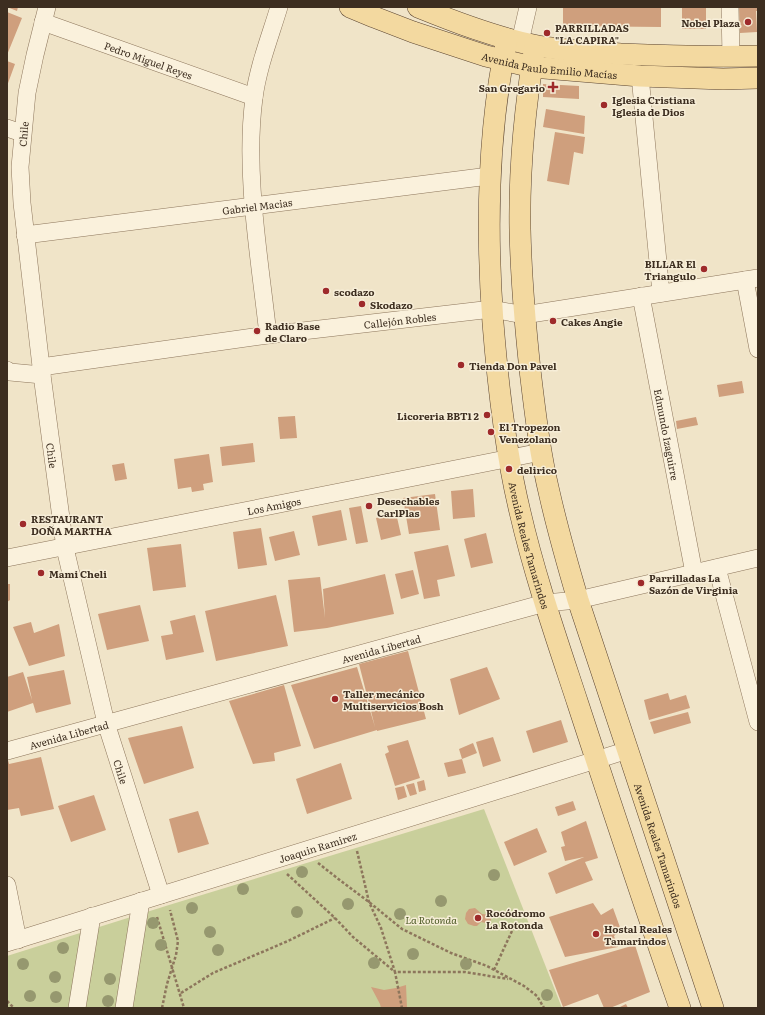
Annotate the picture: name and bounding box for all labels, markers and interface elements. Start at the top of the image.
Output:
place label: Nobel Plaza [681,15,740,30]
marker: Nobel Plaza [743,17,753,27]
place label: PARRILLADAS "LA CAPIRA" [555,20,629,47]
marker: PARRILLADAS "LA CAPIRA" [542,28,552,38]
street label: Pedro Miguel Reyes [102,37,195,82]
street label: Avenida Paulo Emilio Macías [480,48,618,82]
place label: San Gregario [479,80,545,95]
marker: San Gregario [548,82,558,92]
place label: Iglesia Cristiana Iglesia de Dios [612,92,695,119]
marker: Iglesia Cristiana Iglesia de Dios [599,100,609,110]
street label: Chile [14,121,32,147]
street label: Gabriel Macias [221,194,293,217]
place label: BILLAR El Triangulo [644,256,696,283]
marker: BILLAR El Triangulo [699,264,709,274]
place label: scodazo [334,284,375,299]
marker: scodazo [321,286,331,296]
place label: Skodazo [370,297,413,312]
marker: Skodazo [357,299,367,309]
street label: Callejón Robles [363,308,437,331]
place label: Cakes Angie [561,314,623,329]
marker: Cakes Angie [548,316,558,326]
place label: Radio Base de Claro [265,318,320,345]
marker: Radio Base de Claro [252,326,262,336]
place label: Tienda Don Pavel [469,358,557,373]
marker: Tienda Don Pavel [456,360,466,370]
street label: Edmundo Izaguirre [651,387,684,482]
place label: Licoreria BBT1 2 [397,408,480,423]
marker: Licoreria BBT1 2 [482,410,492,420]
place label: El Tropezon Venezolano [499,419,561,446]
marker: El Tropezon Venezolano [486,427,496,437]
street label: Chile [44,442,62,469]
place label: delirico [517,462,557,477]
marker: delirico [504,464,514,474]
street label: Avenida Reales Tamarindos [506,480,554,611]
street label: Los Amigos [246,492,302,518]
place label: Desechables CarlPlas [377,493,439,520]
marker: Desechables CarlPlas [364,501,374,511]
place label: RESTAURANT DOÑA MARTHA [31,511,112,538]
marker: RESTAURANT DOÑA MARTHA [18,519,28,529]
place label: Mami Cheli [49,566,107,581]
marker: Mami Cheli [36,568,46,578]
place label: Parrilladas La Sazón de Virginia [649,570,738,597]
marker: Parrilladas La Sazón de Virginia [636,578,646,588]
street label: Avenida Libertad [340,630,422,666]
place label: Taller mecánico Multiservicios Bosh [343,686,444,713]
marker: Taller mecánico Multiservicios Bosh [330,694,340,704]
street label: Avenida Libertad [27,716,110,752]
street label: Chile [110,757,132,786]
street label: Avenida Reales Tamarindos [631,781,687,910]
street label: Joaquin Ramirez [277,827,358,866]
place label: Rocódromo La Rotonda [486,905,545,932]
park label: La Rotonda [405,912,457,927]
marker: Rocódromo La Rotonda [473,913,483,923]
place label: Hostal Reales Tamarindos [604,921,672,948]
marker: Hostal Reales Tamarindos [591,929,601,939]

